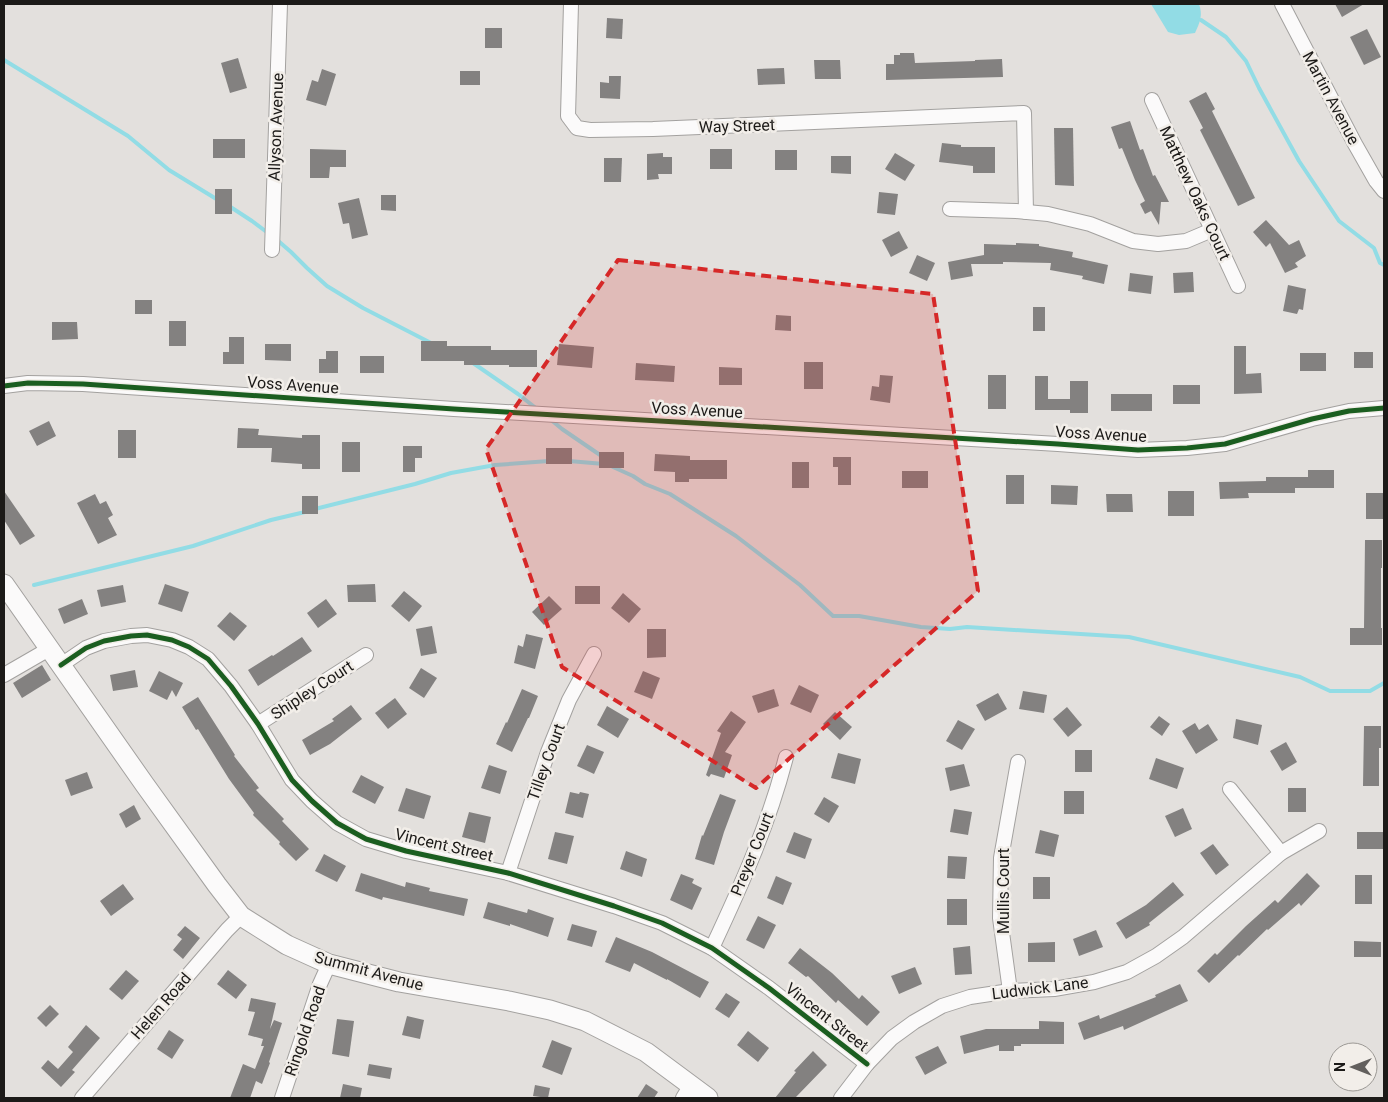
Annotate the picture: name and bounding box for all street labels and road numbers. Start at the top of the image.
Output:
street label: Martin Avenue [1298,48,1364,148]
street label: Allyson Avenue [265,73,287,181]
street label: Way Street [699,115,775,137]
street label: Matthew Oaks Court [1156,123,1234,263]
street label: Voss Avenue [247,372,339,398]
street label: Voss Avenue [651,398,743,422]
street label: Voss Avenue [1055,422,1147,446]
street label: Shipley Court [267,656,357,724]
street label: Tilley Court [523,721,569,803]
street label: Preyer Court [727,809,777,899]
street label: Vincent Street [393,824,495,866]
street label: Mullis Court [994,848,1013,934]
street label: Summit Avenue [313,947,425,995]
street label: Helen Road [127,969,195,1043]
street label: Ludwick Lane [991,973,1089,1003]
street label: Vincent Street [782,979,872,1055]
street label: Ringold Road [281,983,329,1079]

